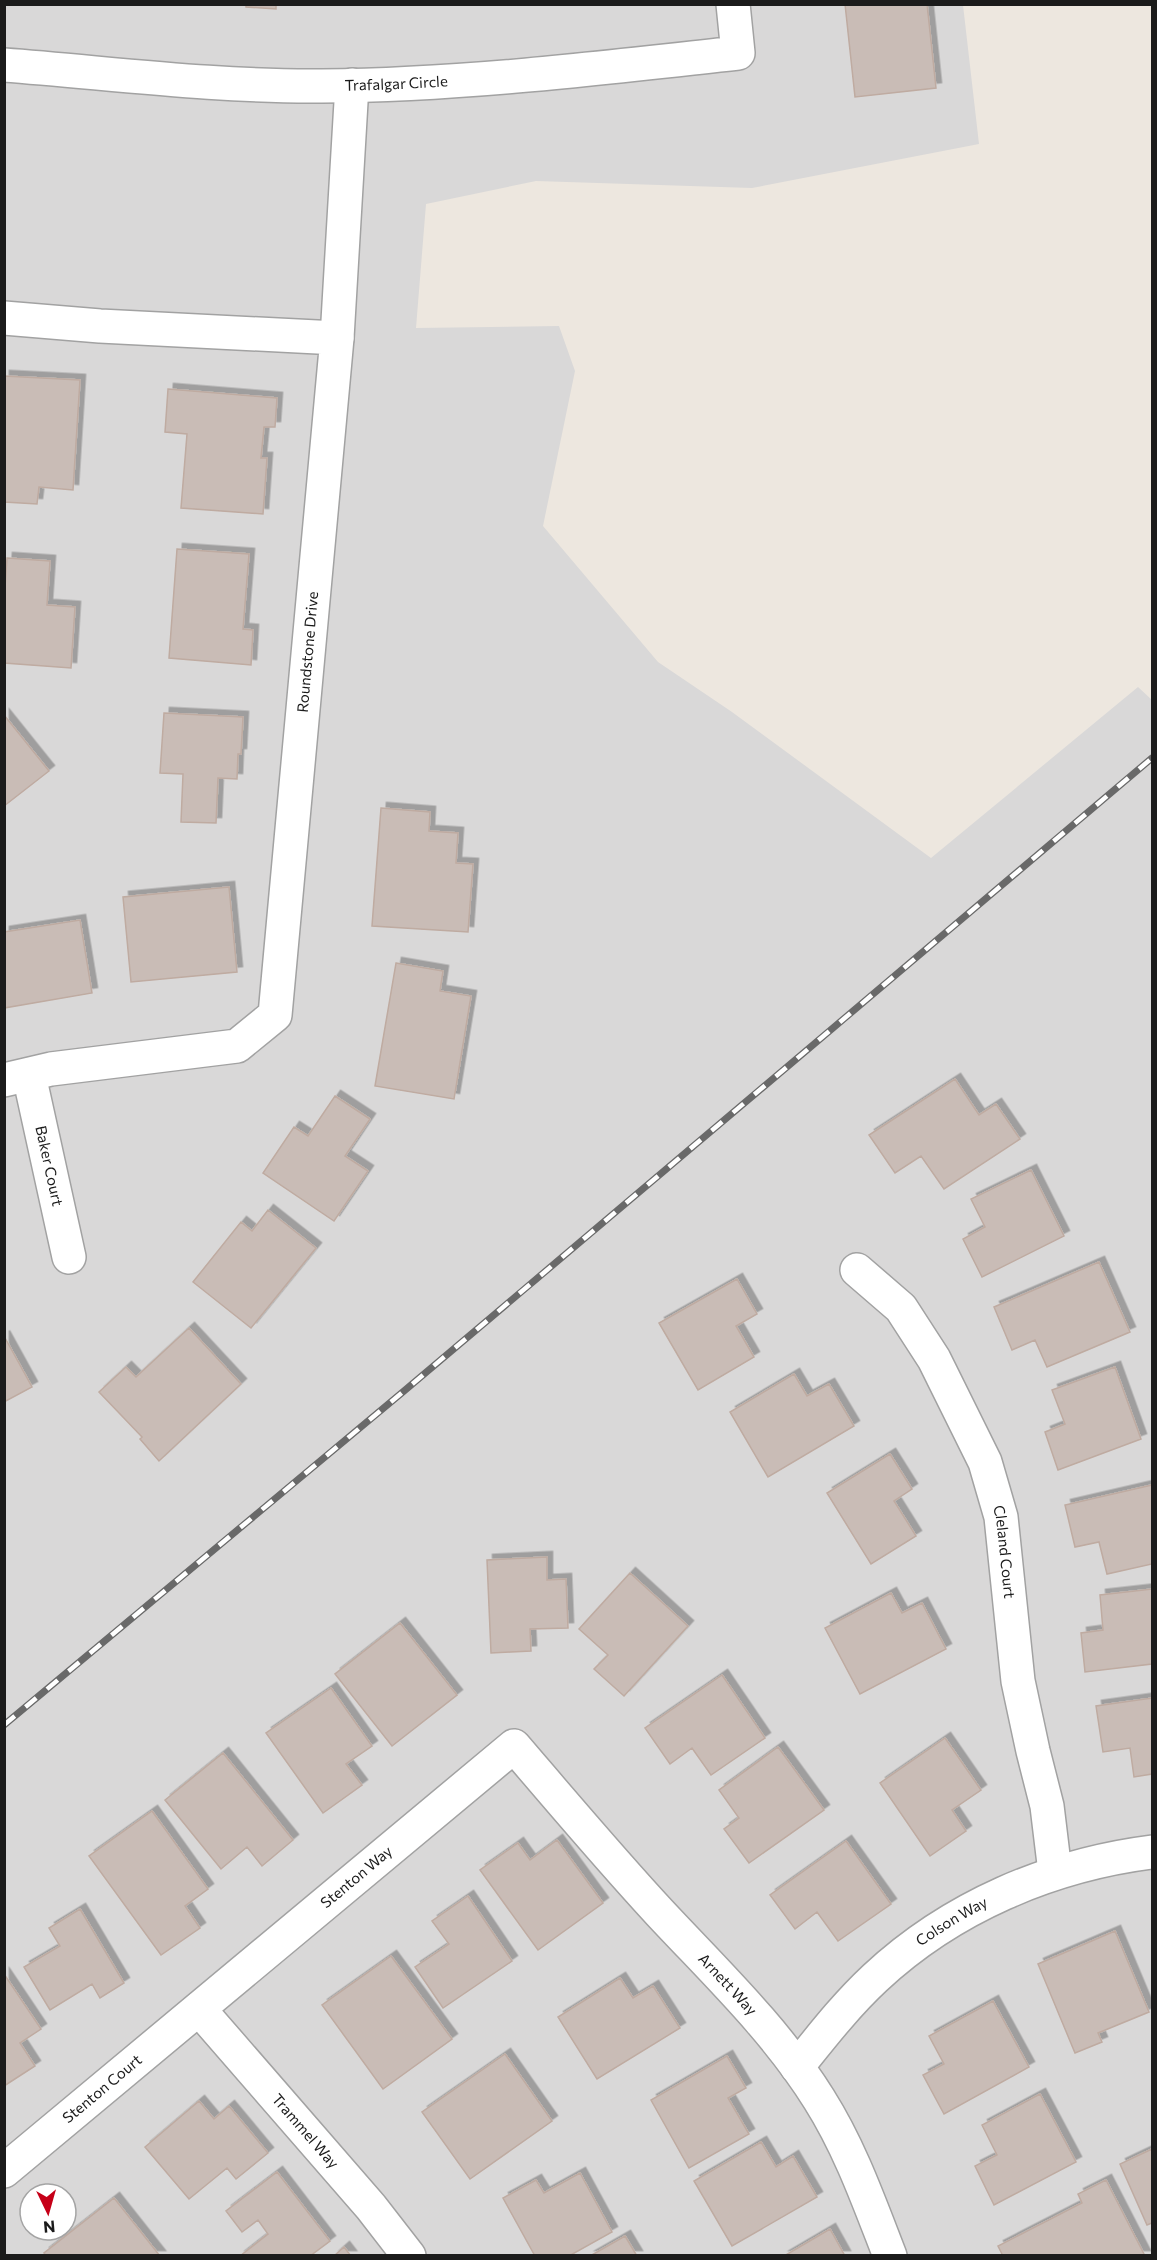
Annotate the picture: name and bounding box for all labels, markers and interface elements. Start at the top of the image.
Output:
street label: Trafalgar Circle [344,71,448,94]
street label: Roundstone Drive [293,590,321,713]
street label: Baker Court [32,1124,68,1208]
street label: Cleland Court [990,1503,1019,1599]
street label: Stenton Way [317,1841,396,1911]
street label: Colson Way [912,1892,990,1949]
street label: Arnett Way [695,1949,761,2019]
street label: Stenton Court [58,2050,145,2126]
street label: Trammel Way [269,2090,343,2172]
north arrow [18,2182,78,2242]
text: N [43,2217,56,2237]

